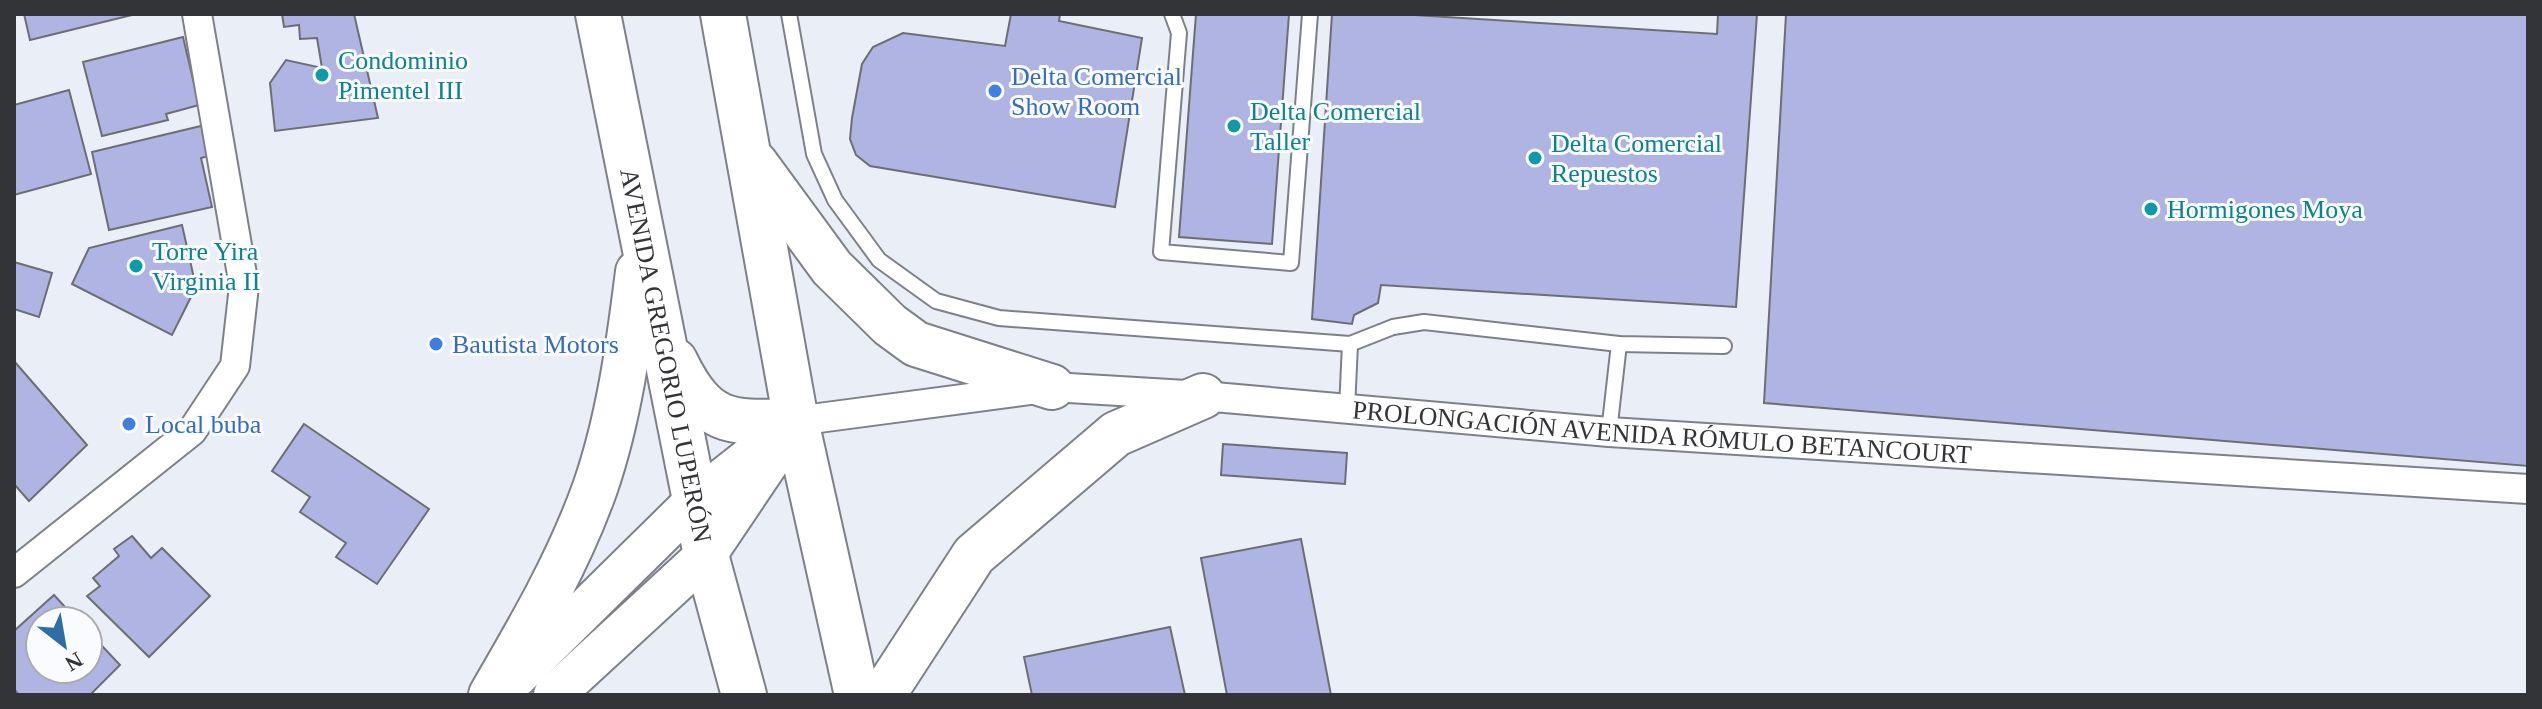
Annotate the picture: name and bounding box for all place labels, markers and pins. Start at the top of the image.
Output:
place label: Condominio Pimentel III [338,46,468,105]
place label: Delta Comercial Show Room [1011,62,1182,121]
marker: Condominio Pimentel III [313,66,331,84]
marker: Delta Comercial Show Room [986,82,1004,100]
place label: Delta Comercial Taller [1250,97,1421,156]
marker: Delta Comercial Taller [1225,117,1243,135]
place label: Delta Comercial Repuestos [1551,129,1722,188]
marker: Delta Comercial Repuestos [1526,149,1544,167]
place label: Hormigones Moya [2167,195,2363,224]
marker: Hormigones Moya [2142,200,2160,218]
place label: Torre Yira Virginia II [152,237,260,296]
marker: Torre Yira Virginia II [127,257,145,275]
place label: Bautista Motors [452,330,619,359]
marker: Bautista Motors [427,335,445,353]
place label: Local buba [145,410,262,439]
marker: Local buba [120,415,138,433]

